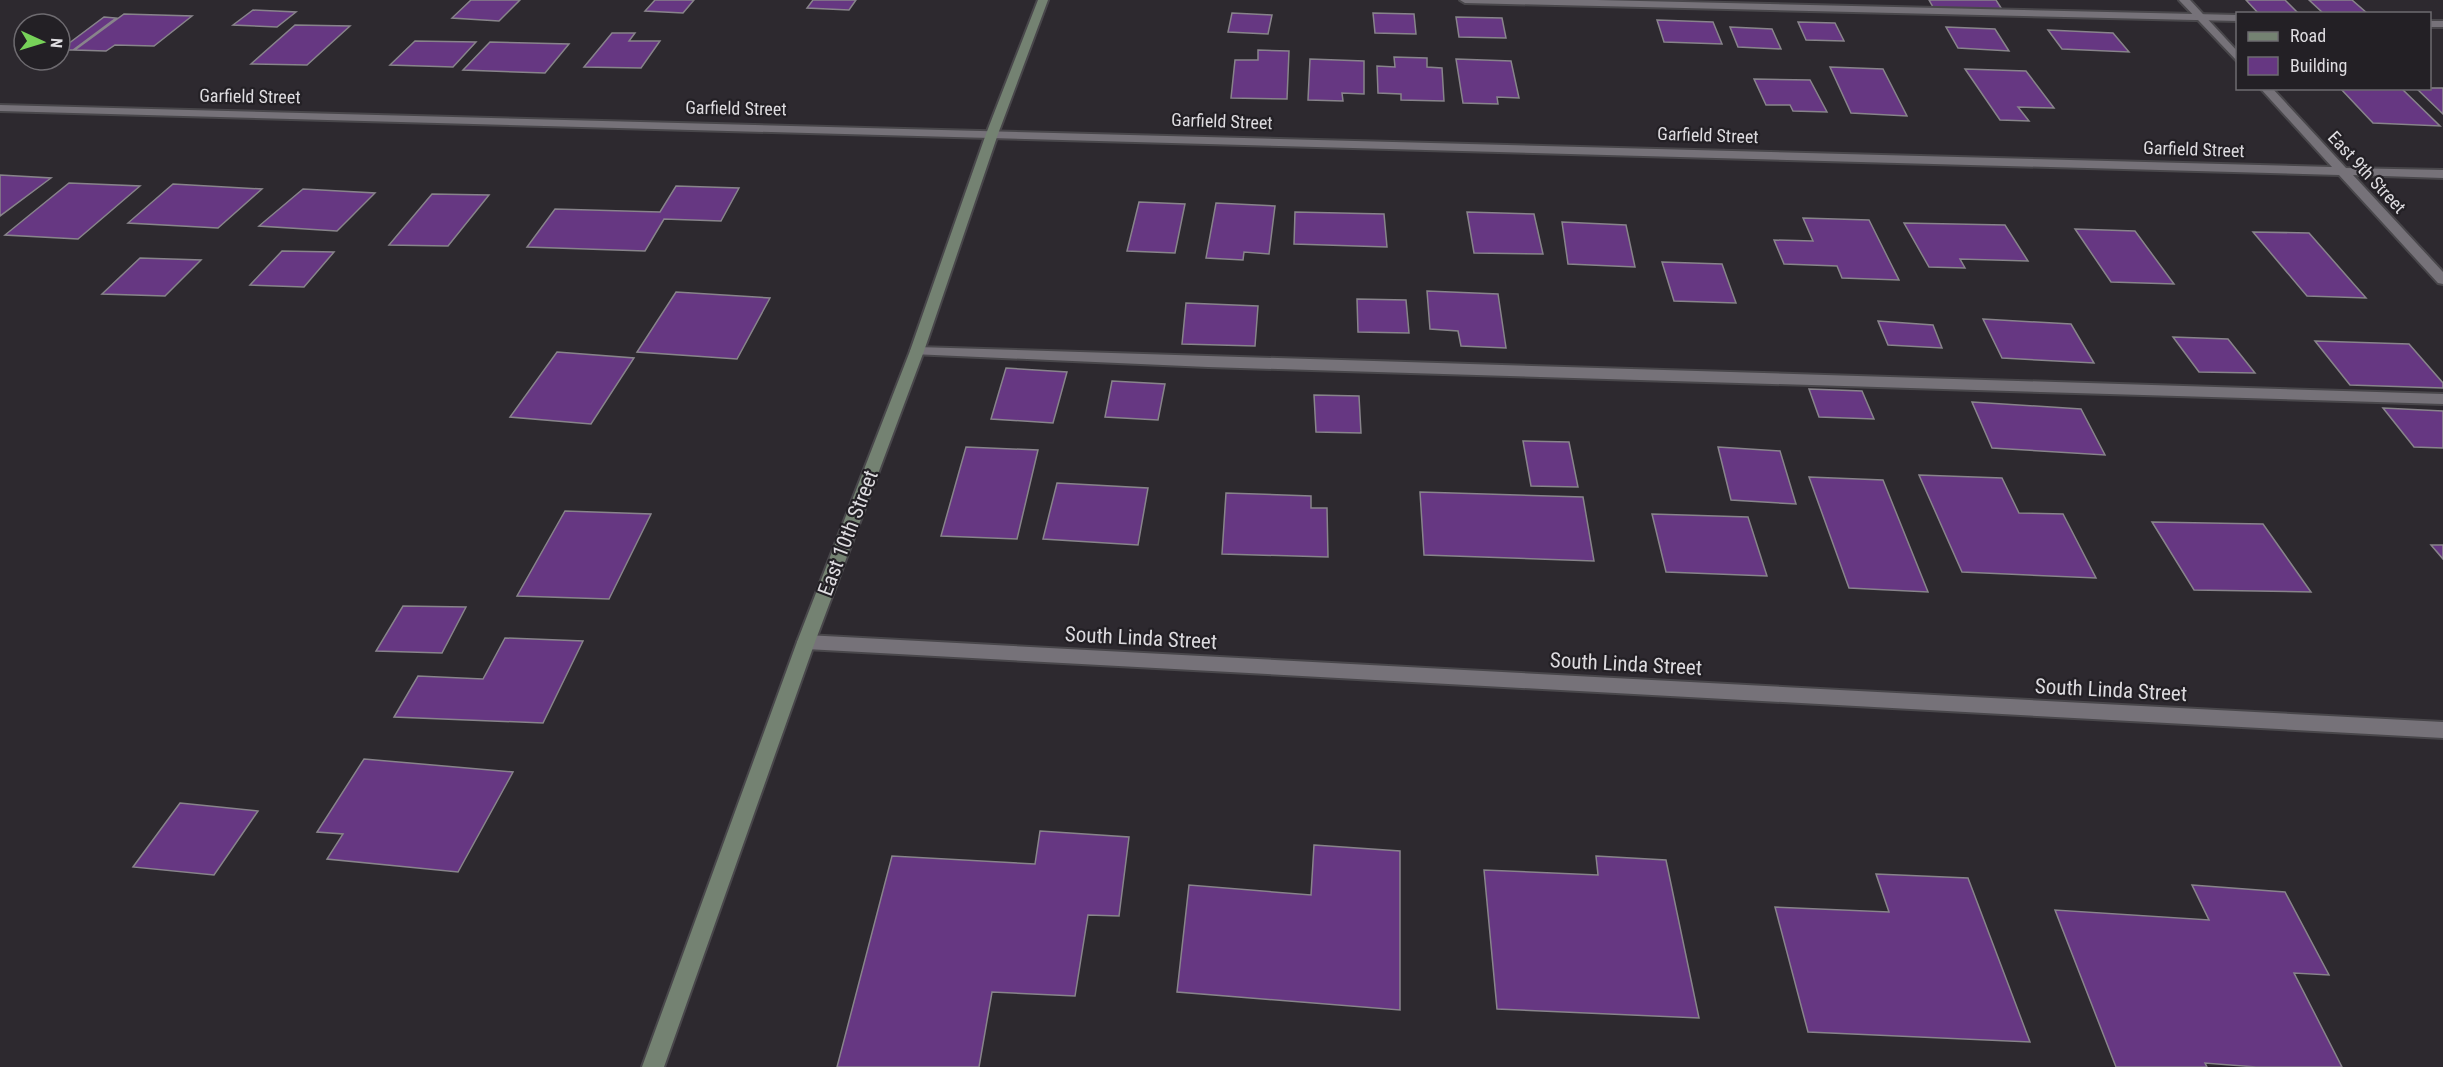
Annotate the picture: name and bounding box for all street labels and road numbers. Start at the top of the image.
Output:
street label: Garfield Street [199,85,301,107]
street label: Garfield Street [685,97,787,119]
street label: Garfield Street [1171,109,1273,133]
street label: Garfield Street [1657,123,1759,147]
street label: East 9th Street [2324,127,2410,217]
street label: Garfield Street [2143,137,2245,161]
street label: East 10th Street [813,467,883,599]
street label: South Linda Street [1064,622,1218,654]
street label: South Linda Street [1549,648,1703,680]
street label: South Linda Street [2034,674,2188,706]

